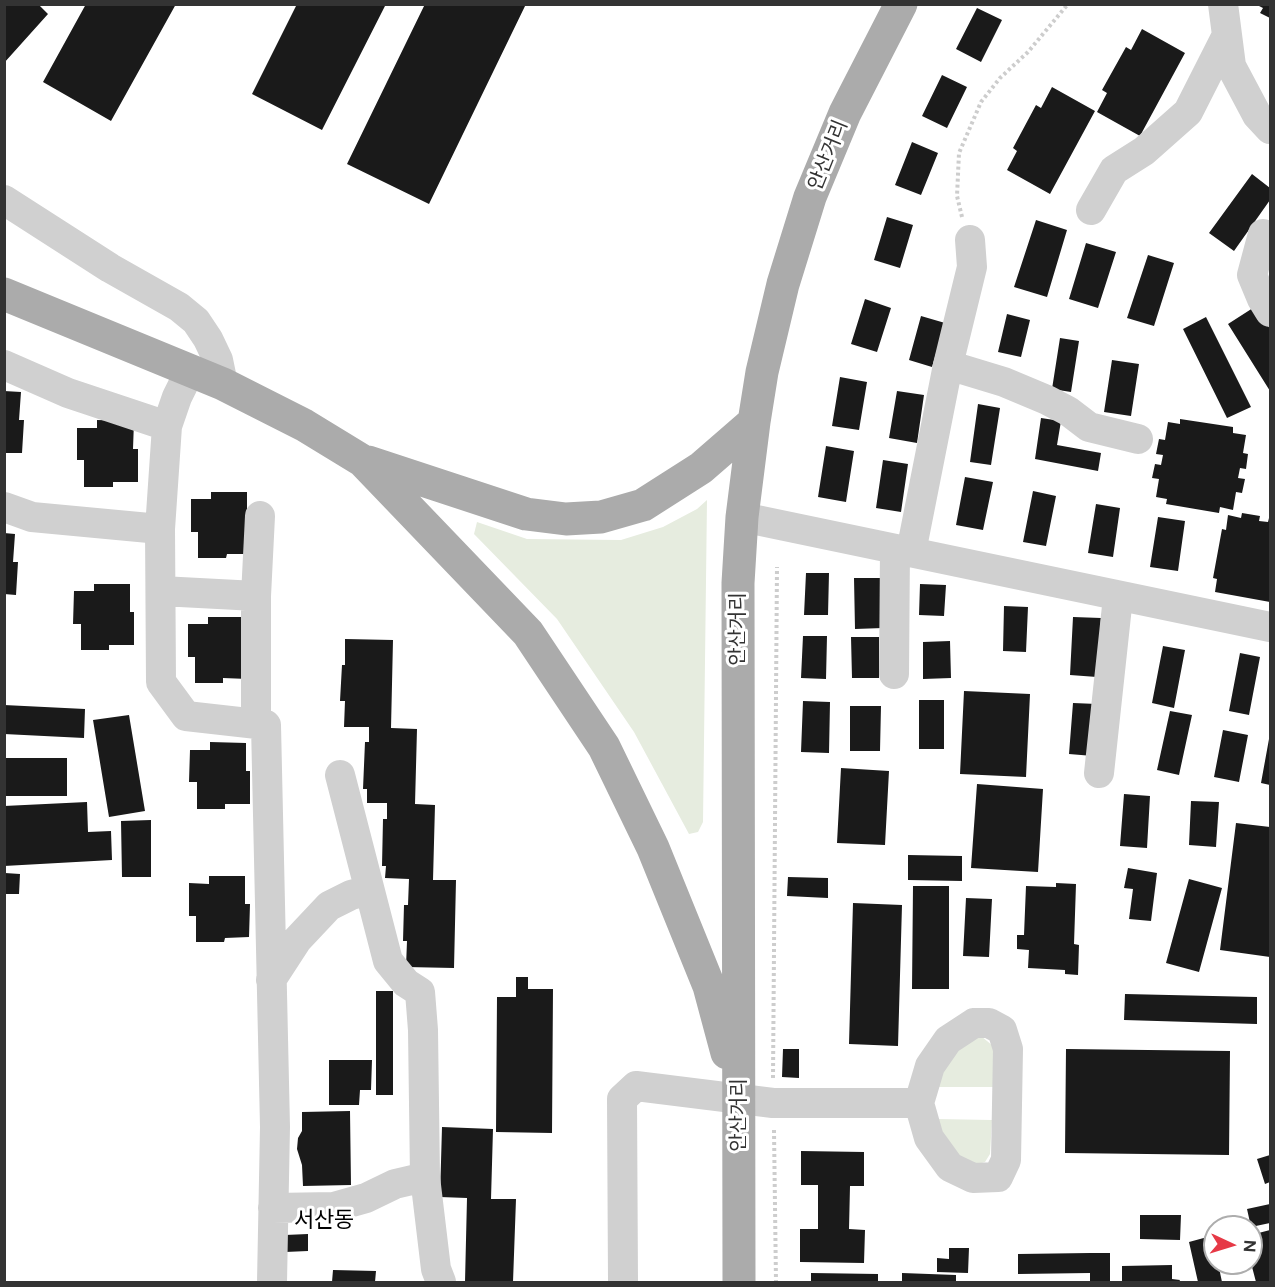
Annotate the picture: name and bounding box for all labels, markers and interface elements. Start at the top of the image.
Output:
street label: 안산거리 [803,116,853,194]
street label: 안산거리 [726,592,750,666]
street label: 안산거리 [727,1078,751,1152]
district label: 서산동 [294,1207,354,1233]
north arrow [1203,1215,1263,1275]
text: N [1240,1239,1259,1253]

